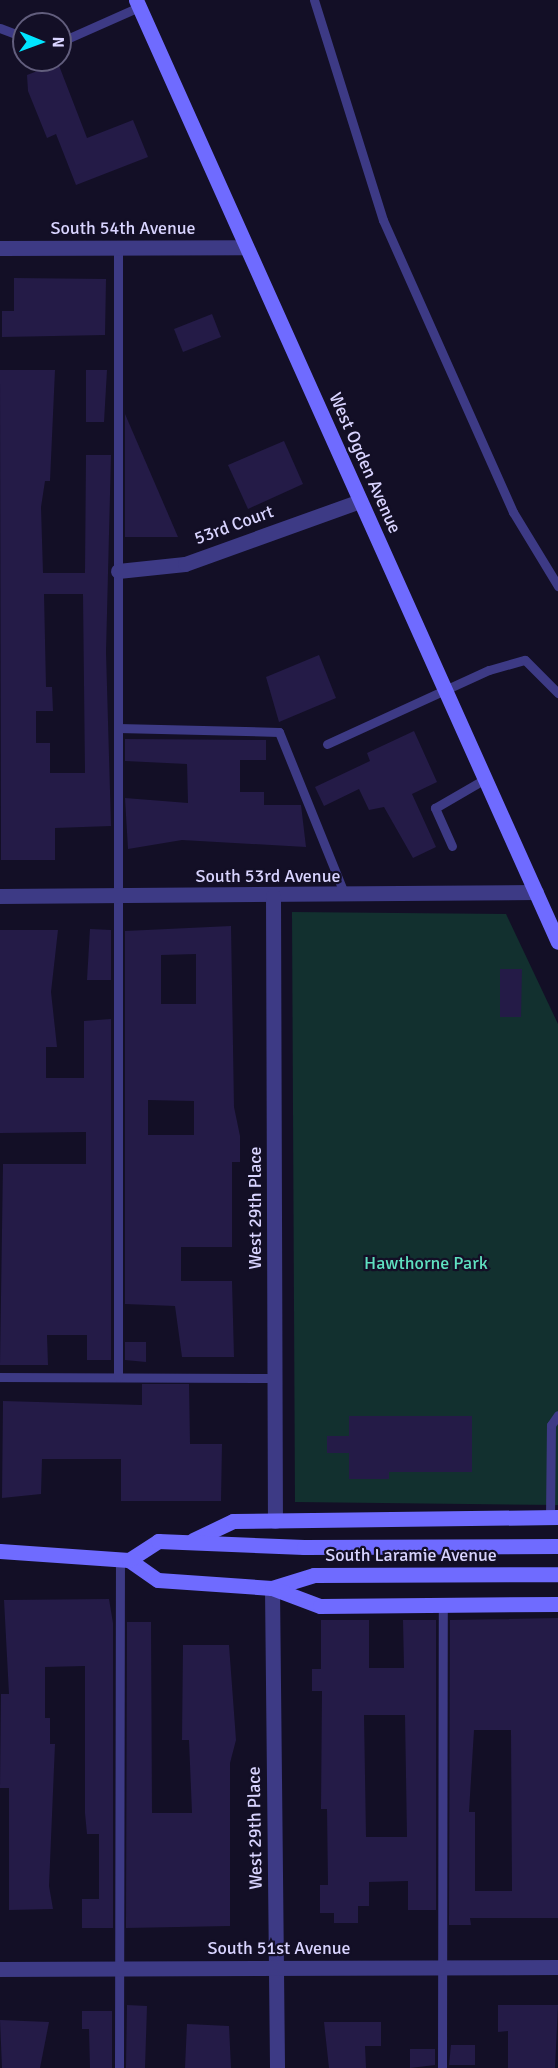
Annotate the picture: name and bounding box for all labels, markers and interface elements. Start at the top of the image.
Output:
north arrow [12,12,72,72]
text: N [48,37,68,48]
street label: South 54th Avenue [50,217,196,239]
street label: West Ogden Avenue [324,389,406,537]
street label: 53rd Court [191,501,277,549]
street label: South 53rd Avenue [196,865,340,887]
street label: West 29th Place [244,1146,266,1270]
park label: Hawthorne Park [364,1252,488,1274]
street label: South Laramie Avenue [325,1544,497,1566]
street label: West 29th Place [243,1766,267,1890]
street label: South 51st Avenue [207,1937,351,1959]

